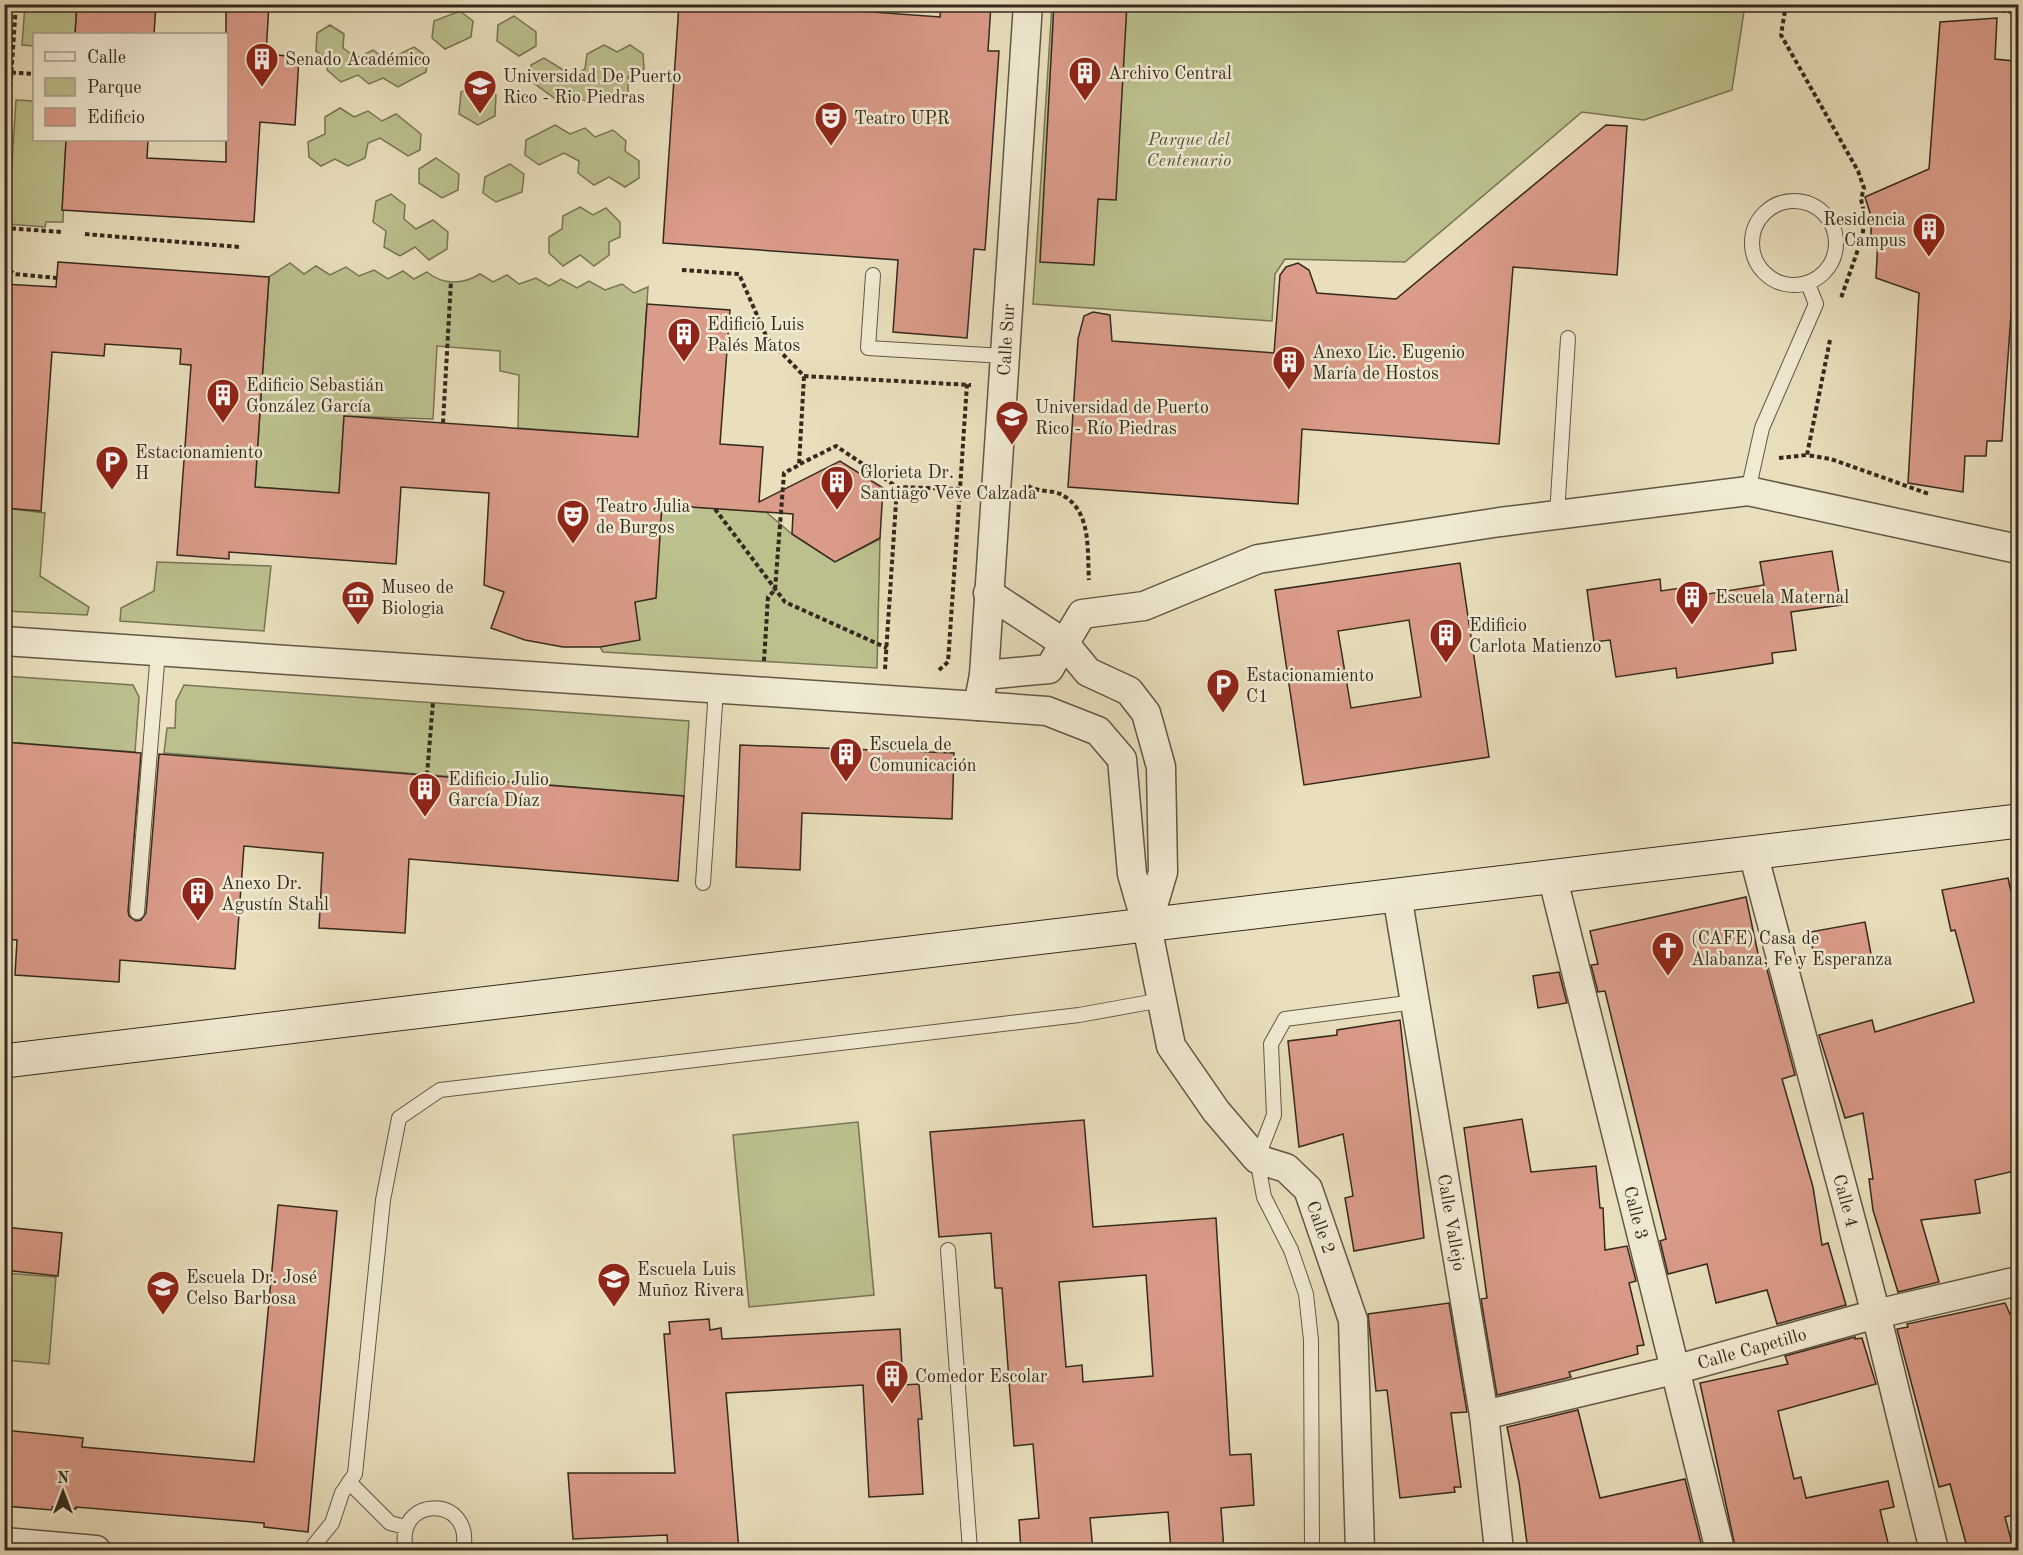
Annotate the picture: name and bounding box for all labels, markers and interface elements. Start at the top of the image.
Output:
legend [33,33,228,141]
building icon: Senado Académico [244,41,280,88]
text: Calle [87,49,126,67]
place label: Senado Académico [285,51,431,69]
building icon: Archivo Central [1067,55,1103,102]
place label: Archivo Central [1108,65,1232,83]
school or university icon: Universidad De Puerto Rico - Rio Piedras [462,68,498,115]
place label: Universidad De Puerto Rico - Rio Piedras [503,68,682,107]
text: Parque [87,79,142,97]
theatre icon: Teatro UPR [813,100,849,147]
text: Edificio [87,109,145,127]
place label: Teatro UPR [854,110,950,128]
park label: Parque del Centenario [1147,131,1231,170]
place label: Residencia Campus [1823,211,1906,250]
building icon: Residencia Campus [1911,211,1947,258]
street label: Calle Sur [996,303,1018,376]
building icon: Edificio Luis Palés Matos [666,316,702,363]
place label: Edificio Luis Palés Matos [707,316,804,355]
building icon: Anexo Lic. Eugenio María de Hostos [1271,344,1307,391]
place label: Anexo Lic. Eugenio María de Hostos [1312,344,1465,383]
building icon: Edificio Sebastián González García [205,377,241,424]
place label: Edificio Sebastián González García [246,377,384,416]
school or university icon: Universidad de Puerto Rico - Río Piedras [994,399,1030,446]
place label: Universidad de Puerto Rico - Río Piedras [1035,399,1209,438]
parking icon: Estacionamiento H [94,444,130,491]
place label: Estacionamiento H [135,444,263,483]
building icon: Glorieta Dr. Santiago Veve Calzada [819,464,855,511]
place label: Glorieta Dr. Santiago Veve Calzada [860,464,1037,503]
theatre icon: Teatro Julia de Burgos [555,498,591,545]
place label: Teatro Julia de Burgos [596,498,690,537]
museum icon: Museo de Biologia [340,579,376,626]
place label: Museo de Biologia [381,579,453,618]
building icon: Escuela Maternal [1674,579,1710,626]
place label: Escuela Maternal [1715,589,1849,607]
building icon: Edificio Carlota Matienzo [1428,617,1464,664]
place label: Edificio Carlota Matienzo [1469,617,1601,656]
parking icon: Estacionamiento C1 [1205,667,1241,714]
place label: Estacionamiento C1 [1246,667,1374,706]
building icon: Escuela de Comunicación [828,736,864,783]
place label: Escuela de Comunicación [869,736,977,775]
building icon: Edificio Julio García Díaz [407,771,443,818]
place label: Edificio Julio García Díaz [448,771,549,810]
building icon: Anexo Dr. Agustín Stahl [180,875,216,922]
place label: Anexo Dr. Agustín Stahl [221,875,329,914]
place label: (CAFE) Casa de Alabanza, Fe y Esperanza [1691,929,1893,969]
church icon: (CAFE) Casa de Alabanza, Fe y Esperanza [1650,930,1686,977]
street label: Calle 4 [1829,1172,1861,1230]
street label: Calle Vallejo [1434,1173,1468,1273]
street label: Calle 3 [1620,1184,1650,1242]
street label: Calle 2 [1303,1199,1338,1256]
school or university icon: Escuela Luis Muñoz Rivera [596,1261,632,1308]
place label: Escuela Luis Muñoz Rivera [637,1261,744,1300]
school or university icon: Escuela Dr. José Celso Barbosa [145,1269,181,1316]
place label: Escuela Dr. José Celso Barbosa [186,1269,317,1308]
street label: Calle Capetillo [1695,1326,1809,1373]
building icon: Comedor Escolar [874,1358,910,1405]
place label: Comedor Escolar [915,1368,1048,1386]
north arrow [33,1462,93,1522]
text: N [57,1471,70,1487]

